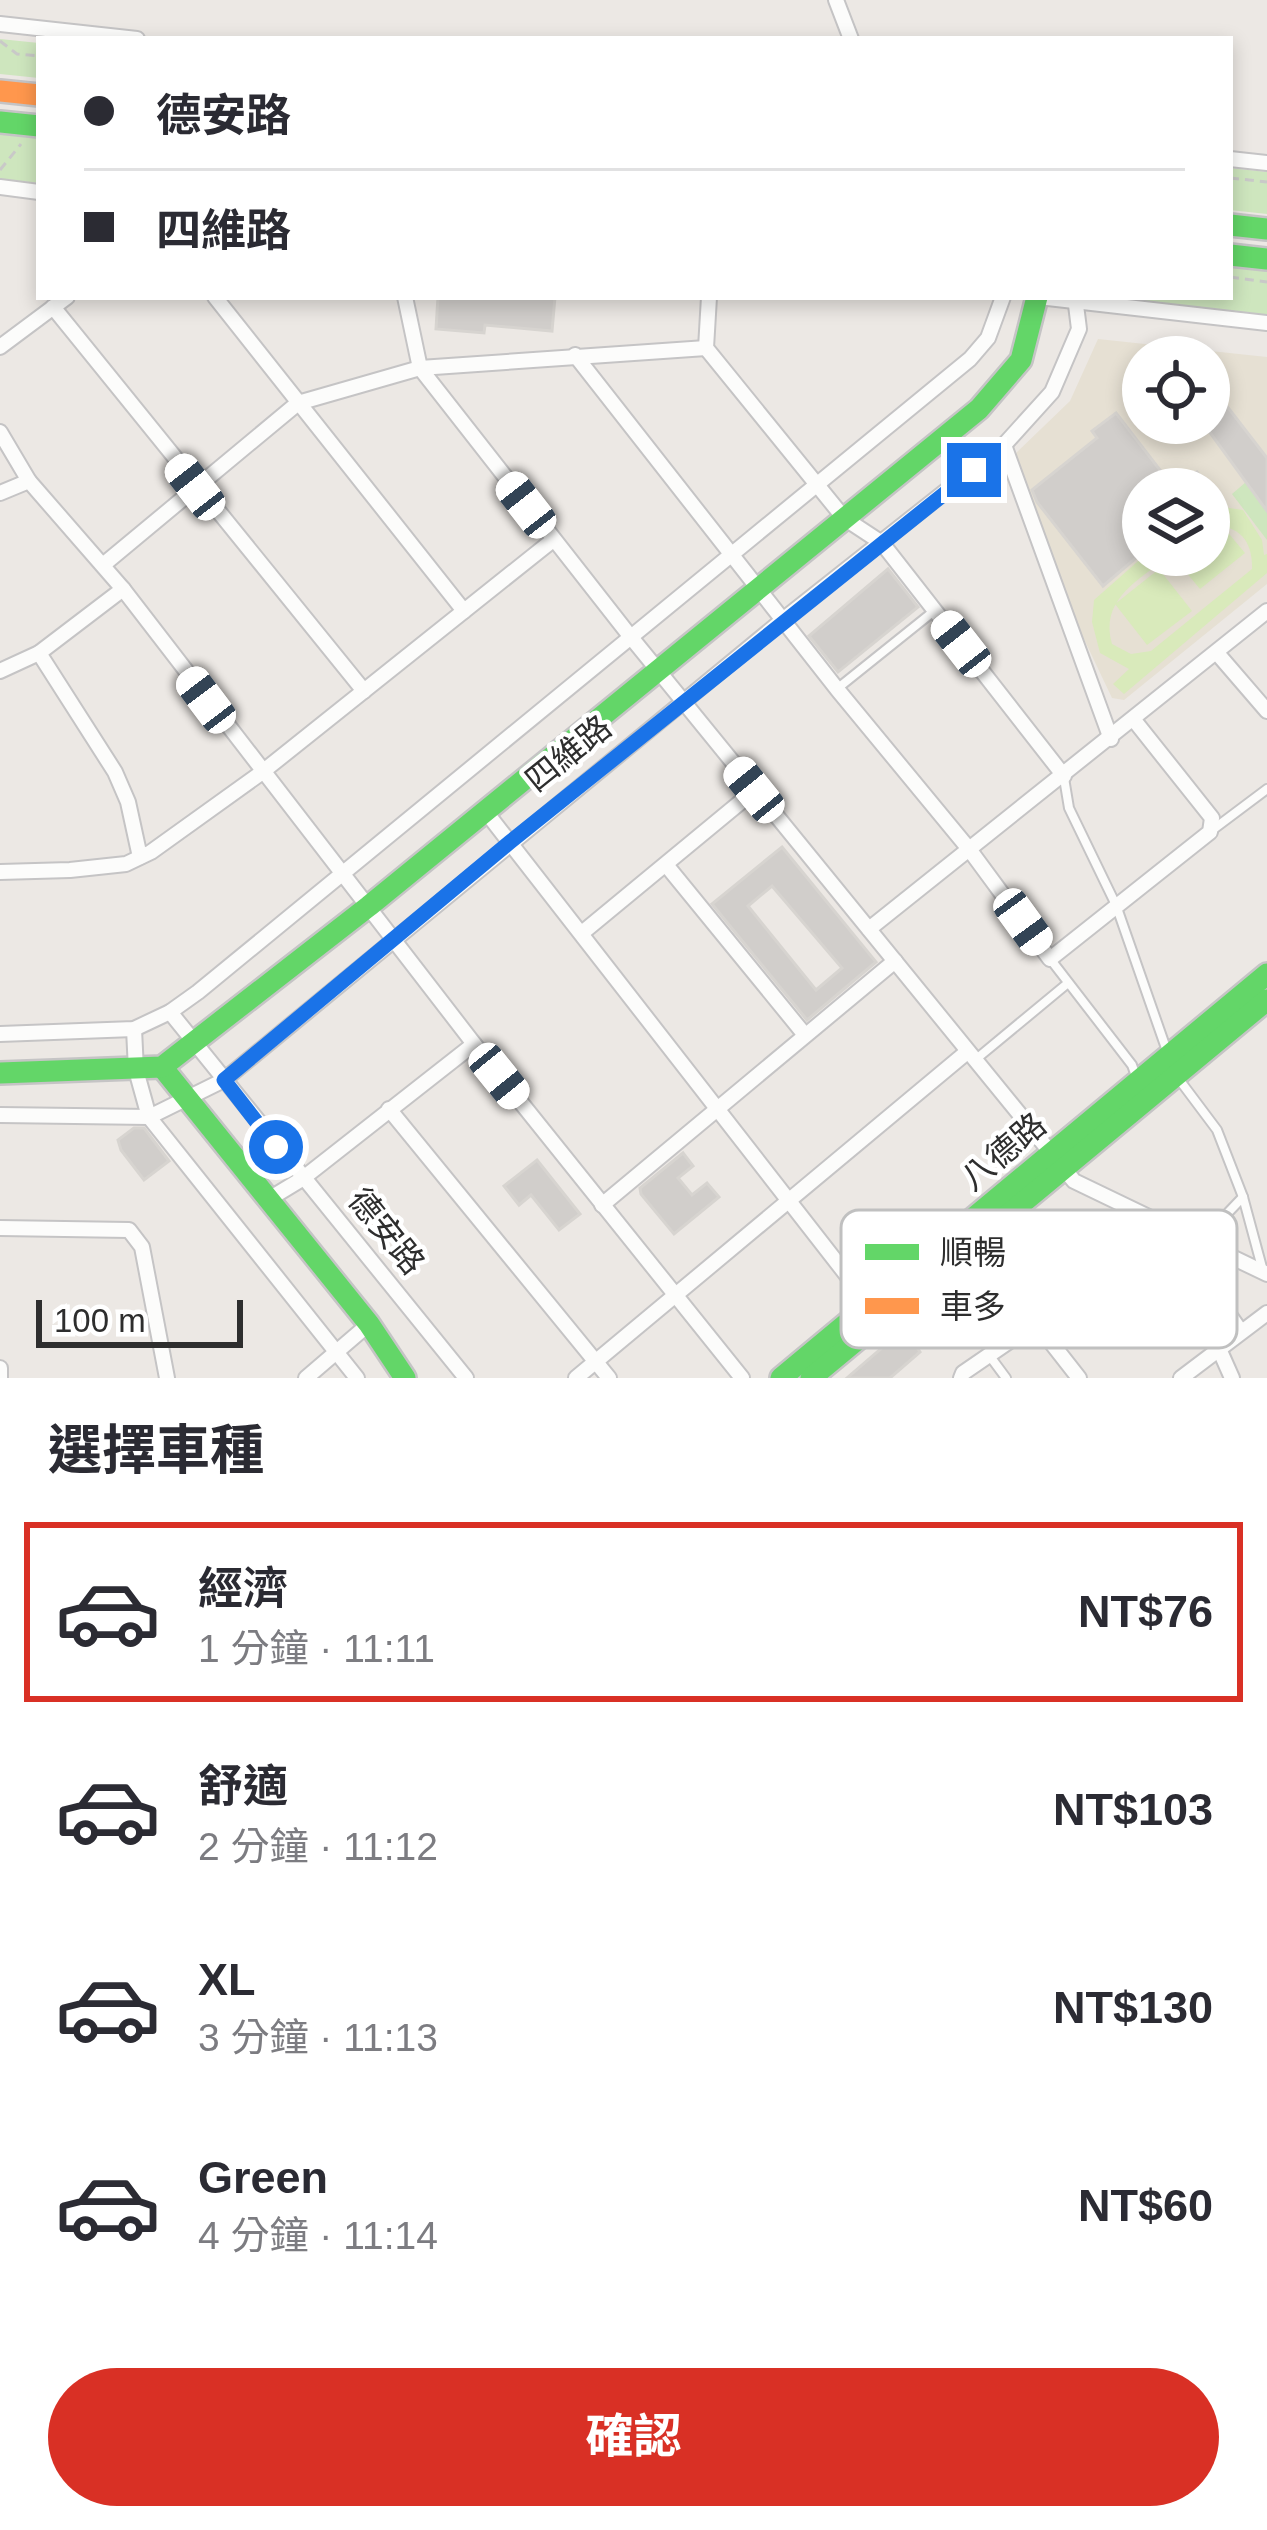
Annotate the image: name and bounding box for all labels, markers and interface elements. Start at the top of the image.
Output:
text: 德安路 [156,90,291,141]
text: 四維路 [156,205,291,256]
map controls [1122,336,1230,576]
button: locate [1122,336,1230,444]
route end [947,443,1001,497]
car [159,448,231,526]
car [490,466,562,544]
button: layers [1122,468,1230,576]
car [925,605,997,683]
car [170,660,242,740]
street label: 四維路 [518,708,618,799]
car [717,751,791,829]
car [987,882,1059,962]
car [462,1037,536,1115]
street label: 八德路 [954,1105,1053,1197]
route start [249,1120,303,1174]
street label: 德安路 [341,1181,432,1281]
legend [841,1210,1237,1348]
text: 順暢 [940,1234,1006,1271]
text: 車多 [940,1288,1006,1325]
scale bar [36,1294,243,1347]
text: 100 m [54,1302,146,1339]
text: 選擇車種 [48,1420,264,1480]
icon: car [54,1558,162,1666]
text: 經濟 [198,1563,288,1614]
text: NT$76 [1078,1586,1213,1637]
text: 1 分鐘 · 11:11 [198,1627,435,1670]
icon: car [54,1756,162,1864]
text: 舒適 [198,1761,288,1812]
text: NT$103 [1053,1784,1213,1835]
text: 2 分鐘 · 11:12 [198,1825,438,1868]
icon: car [54,1954,162,2062]
text: XL [198,1954,256,2005]
text: NT$130 [1053,1982,1213,2033]
text: 3 分鐘 · 11:13 [198,2016,438,2059]
icon: car [54,2152,162,2260]
text: Green [198,2152,328,2203]
text: NT$60 [1078,2180,1213,2231]
text: 4 分鐘 · 11:14 [198,2214,438,2257]
button: 確認 [48,2368,1219,2506]

